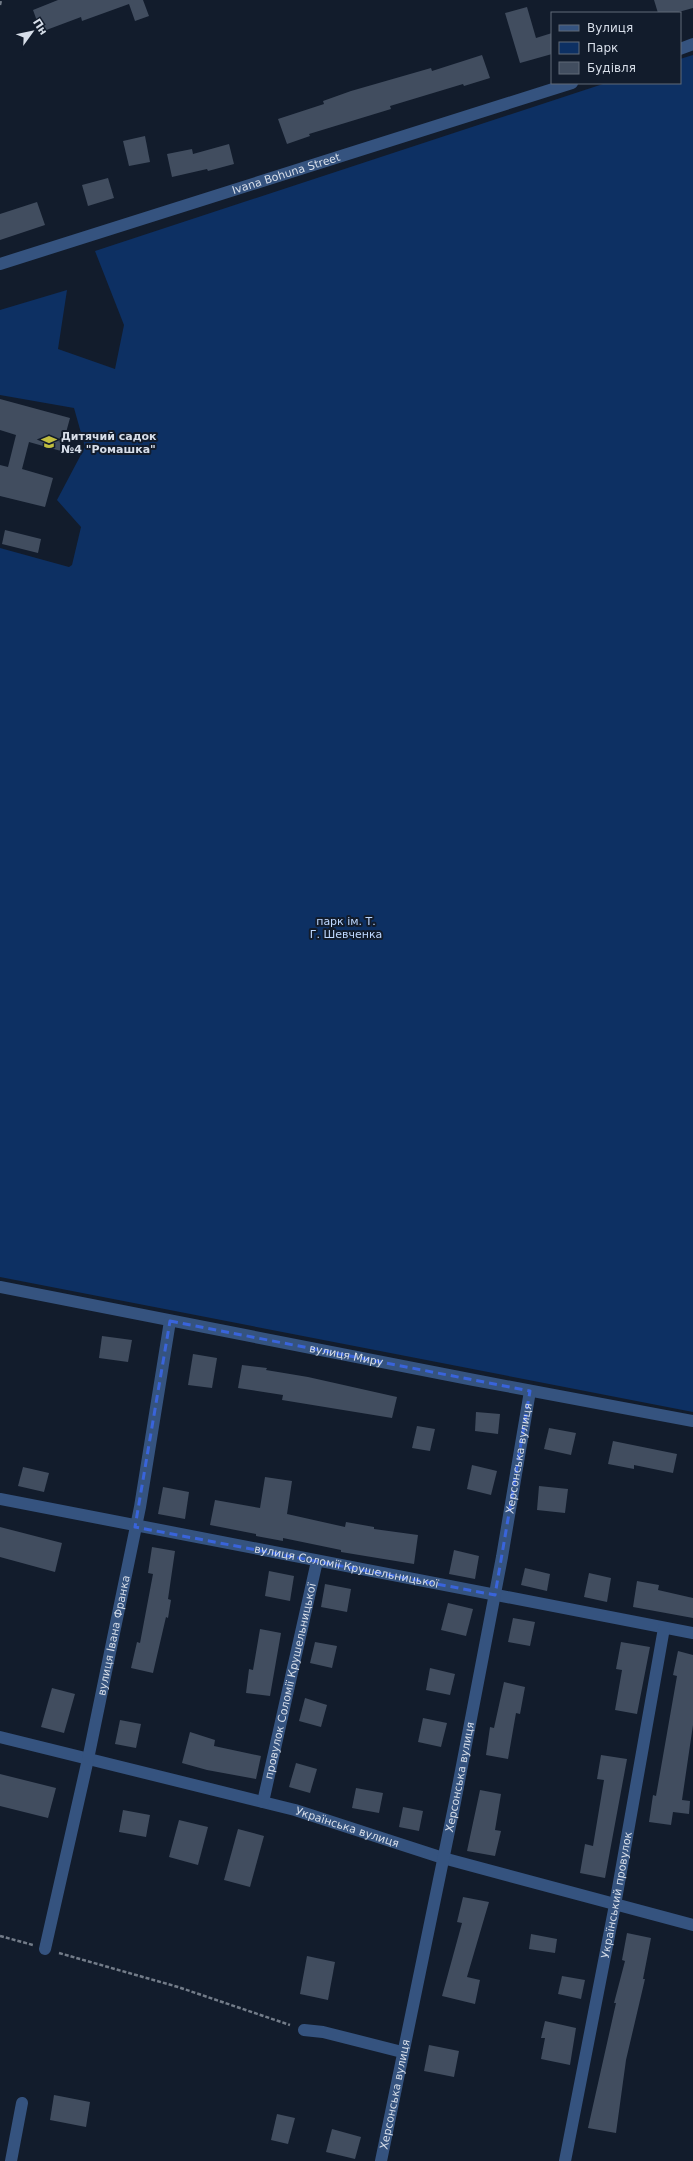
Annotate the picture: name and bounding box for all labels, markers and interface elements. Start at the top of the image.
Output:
north arrow [12,12,52,52]
legend [551,12,681,84]
text: Пн [30,16,50,37]
text: Вулиця [587,21,633,35]
text: Парк [587,41,618,55]
text: Будівля [587,61,636,75]
street label: Ivana Bohuna Street [230,150,342,197]
place label: Дитячий садок №4 "Ромашка" [61,430,157,456]
school or university icon: Дитячий садок №4 "Ромашка" [40,433,58,451]
park label: парк ім. Т. Г. Шевченка [310,915,382,941]
street label: вулиця Миру [308,1341,385,1369]
street label: Херсонська вулиця [503,1402,534,1515]
street label: вулиця Соломії Крушельницької [253,1542,441,1590]
street label: вулиця Івана Франка [95,1574,132,1697]
street label: провулок Соломії Крушельницької [262,1581,319,1780]
street label: Херсонська вулиця [442,1721,477,1833]
street label: Українська вулиця [294,1804,401,1850]
street label: Український провулок [598,1830,634,1959]
street label: Херсонська вулиця [377,2038,412,2151]

